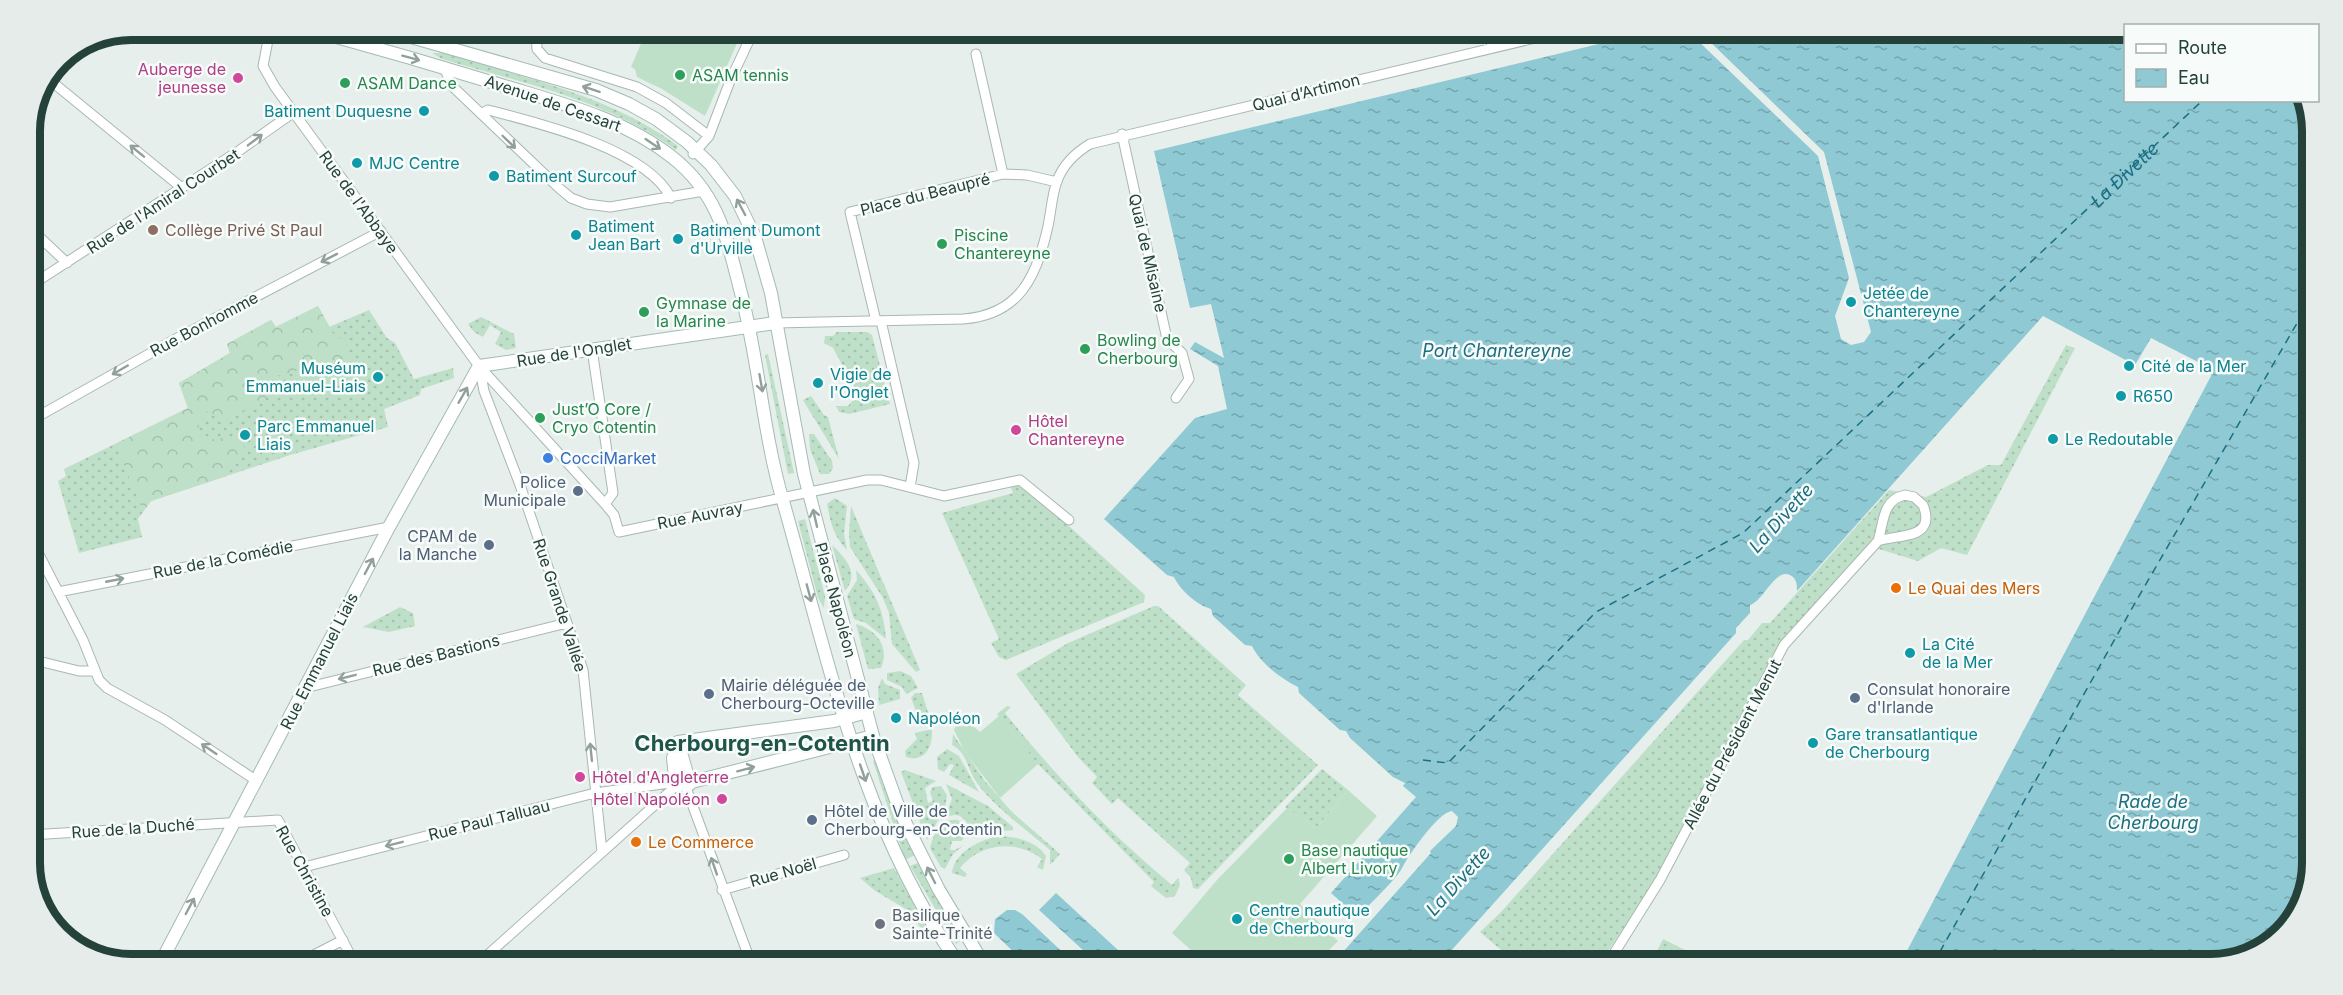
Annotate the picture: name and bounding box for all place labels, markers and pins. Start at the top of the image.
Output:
place label: Auberge de jeunesse [138,59,226,97]
place label: ASAM tennis [692,65,789,85]
marker: ASAM tennis [673,68,687,82]
marker: Auberge de jeunesse [231,71,245,85]
place label: ASAM Dance [357,73,457,93]
marker: ASAM Dance [338,76,352,90]
place label: Batiment Duquesne [264,101,412,121]
marker: Batiment Duquesne [417,104,431,118]
place label: MJC Centre [369,153,460,173]
marker: MJC Centre [350,156,364,170]
place label: Batiment Surcouf [506,166,637,186]
marker: Batiment Surcouf [487,169,501,183]
place label: Batiment Jean Bart [588,216,661,254]
place label: Collège Privé St Paul [165,220,322,240]
place label: Batiment Dumont d'Urville [690,220,820,258]
marker: Collège Privé St Paul [146,223,160,237]
place label: Piscine Chantereyne [954,225,1051,263]
marker: Batiment Jean Bart [569,228,583,242]
marker: Batiment Dumont d'Urville [671,232,685,246]
marker: Piscine Chantereyne [935,237,949,251]
place label: Jetée de Chantereyne [1863,283,1960,321]
place label: Gymnase de la Marine [656,293,751,331]
marker: Jetée de Chantereyne [1844,295,1858,309]
marker: Gymnase de la Marine [637,305,651,319]
place label: Bowling de Cherbourg [1097,330,1181,368]
marker: Bowling de Cherbourg [1078,342,1092,356]
place label: Cité de la Mer [2141,356,2246,376]
place label: Muséum Emmanuel-Liais [246,358,366,396]
marker: Cité de la Mer [2122,359,2136,373]
place label: Vigie de l'Onglet [830,364,892,402]
marker: Muséum Emmanuel-Liais [371,370,385,384]
marker: Vigie de l'Onglet [811,376,825,390]
place label: R650 [2133,386,2173,406]
marker: R650 [2114,389,2128,403]
place label: Just’O Core / Cryo Cotentin [552,399,656,437]
marker: Just’O Core / Cryo Cotentin [533,411,547,425]
place label: Hôtel Chantereyne [1028,411,1125,449]
place label: Parc Emmanuel Liais [257,416,374,454]
marker: Hôtel Chantereyne [1009,423,1023,437]
marker: Parc Emmanuel Liais [238,428,252,442]
place label: Le Redoutable [2065,429,2173,449]
marker: Le Redoutable [2046,432,2060,446]
place label: CocciMarket [560,448,656,468]
marker: CocciMarket [541,451,555,465]
place label: Police Municipale [484,472,566,510]
marker: Police Municipale [571,484,585,498]
place label: CPAM de la Manche [399,526,477,564]
marker: CPAM de la Manche [482,538,496,552]
place label: Le Quai des Mers [1908,578,2040,598]
marker: Le Quai des Mers [1889,581,1903,595]
place label: La Cité de la Mer [1922,634,1993,672]
marker: La Cité de la Mer [1903,646,1917,660]
place label: Mairie déléguée de Cherbourg-Octeville [721,675,875,713]
place label: Consulat honoraire d'Irlande [1867,679,2010,717]
marker: Mairie déléguée de Cherbourg-Octeville [702,687,716,701]
marker: Consulat honoraire d'Irlande [1848,691,1862,705]
place label: Napoléon [908,708,981,728]
marker: Napoléon [889,711,903,725]
place label: Gare transatlantique de Cherbourg [1825,724,1978,762]
marker: Gare transatlantique de Cherbourg [1806,736,1820,750]
place label: Hôtel d'Angleterre [592,767,729,787]
marker: Hôtel d'Angleterre [573,770,587,784]
place label: Hôtel Napoléon [593,789,710,809]
marker: Hôtel Napoléon [715,792,729,806]
place label: Hôtel de Ville de Cherbourg-en-Cotentin [824,801,1002,839]
marker: Hôtel de Ville de Cherbourg-en-Cotentin [805,813,819,827]
place label: Le Commerce [648,832,754,852]
marker: Le Commerce [629,835,643,849]
place label: Base nautique Albert Livory [1301,840,1408,878]
marker: Base nautique Albert Livory [1282,852,1296,866]
place label: Centre nautique de Cherbourg [1249,900,1370,938]
place label: Basilique Sainte-Trinité [892,905,992,943]
marker: Centre nautique de Cherbourg [1230,912,1244,926]
marker: Basilique Sainte-Trinité [873,917,887,931]

